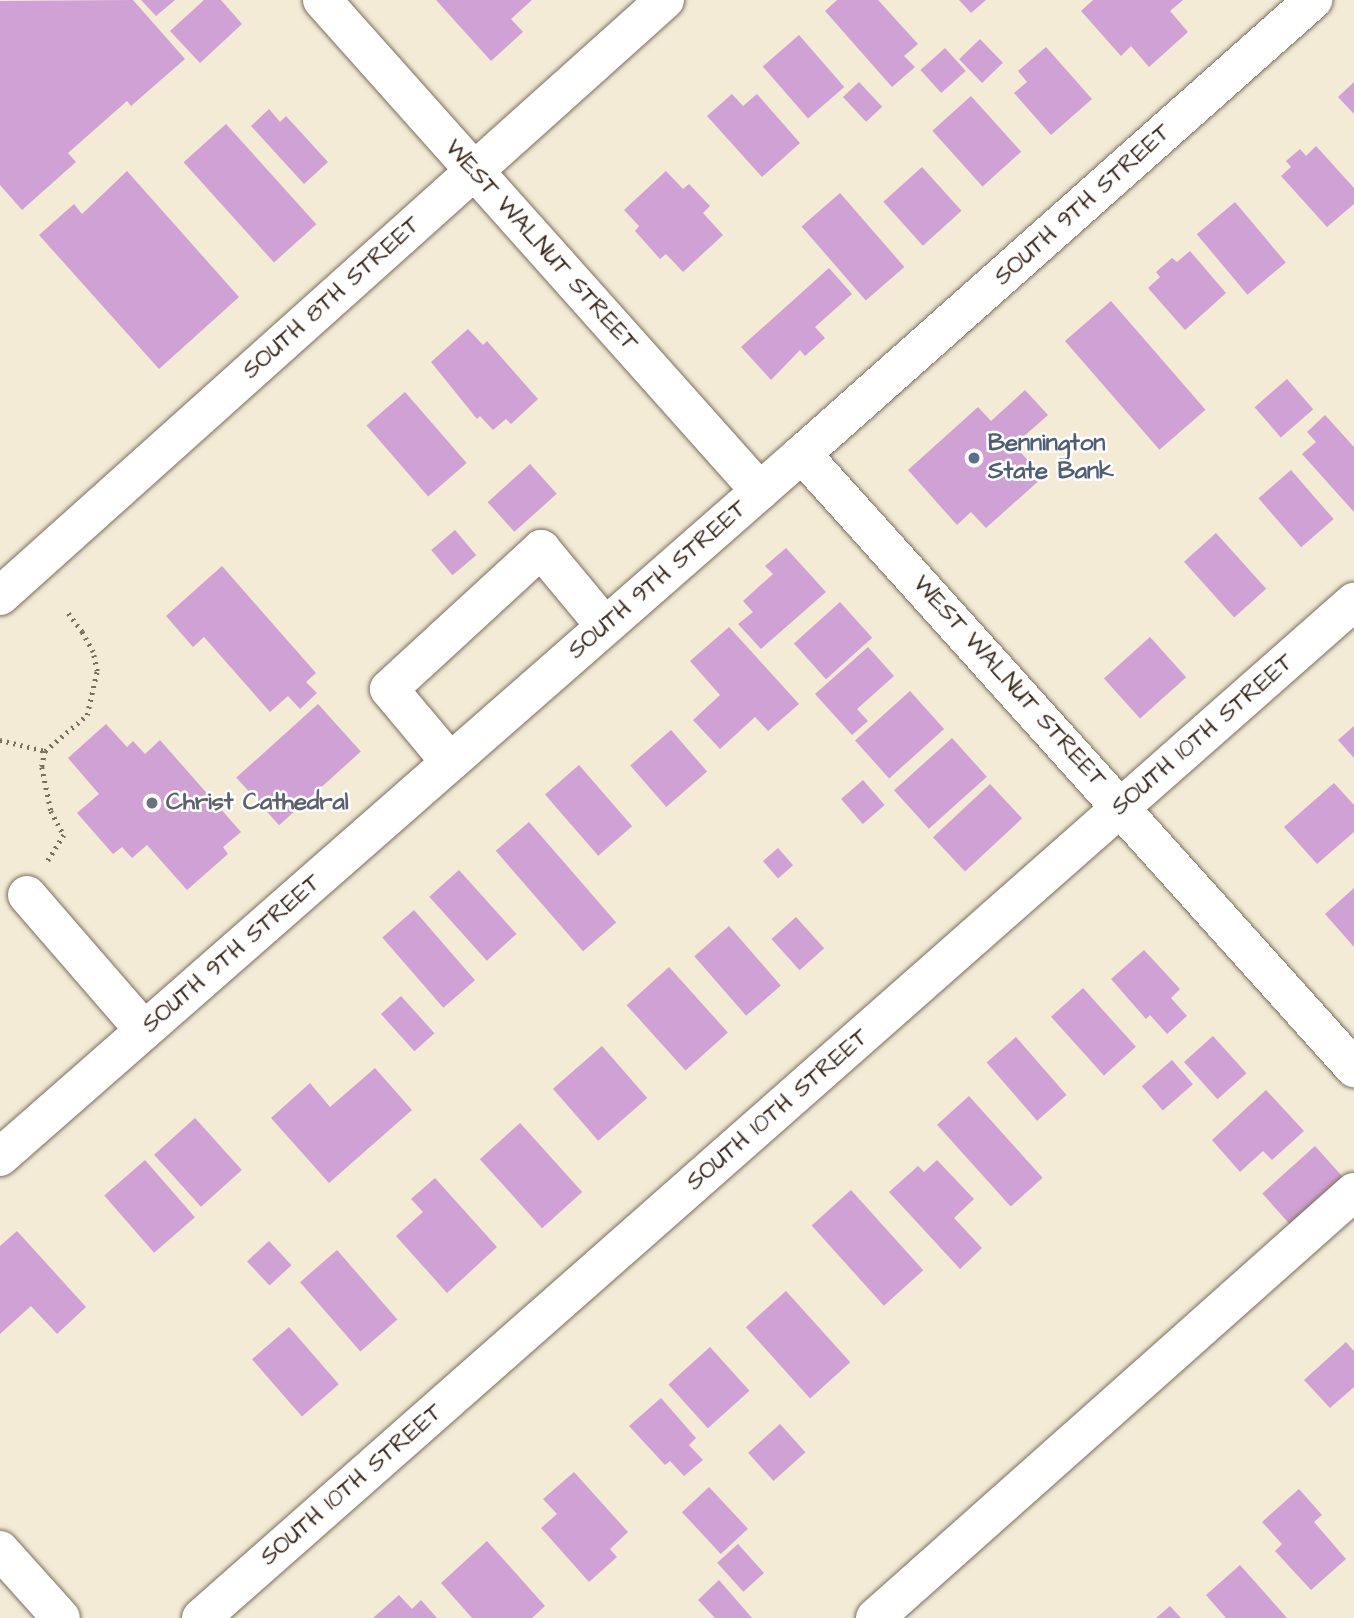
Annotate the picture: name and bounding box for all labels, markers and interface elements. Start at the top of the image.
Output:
street label: SOUTH 9TH STREET [989,118,1177,292]
street label: WEST WALNUT STREET [438,134,644,358]
street label: SOUTH 8TH STREET [237,210,427,386]
place label: Bennington State Bank [988,430,1114,486]
marker: Bennington State Bank [966,450,982,466]
street label: SOUTH 9TH STREET [563,494,753,666]
street label: WEST WALNUT STREET [906,570,1112,794]
street label: SOUTH 10TH STREET [1106,648,1300,822]
place label: Christ Cathedral [166,789,348,817]
marker: Christ Cathedral [144,795,160,811]
street label: SOUTH 9TH STREET [137,868,327,1040]
street label: SOUTH 10TH STREET [681,1023,875,1197]
street label: SOUTH 10TH STREET [255,1398,449,1572]

